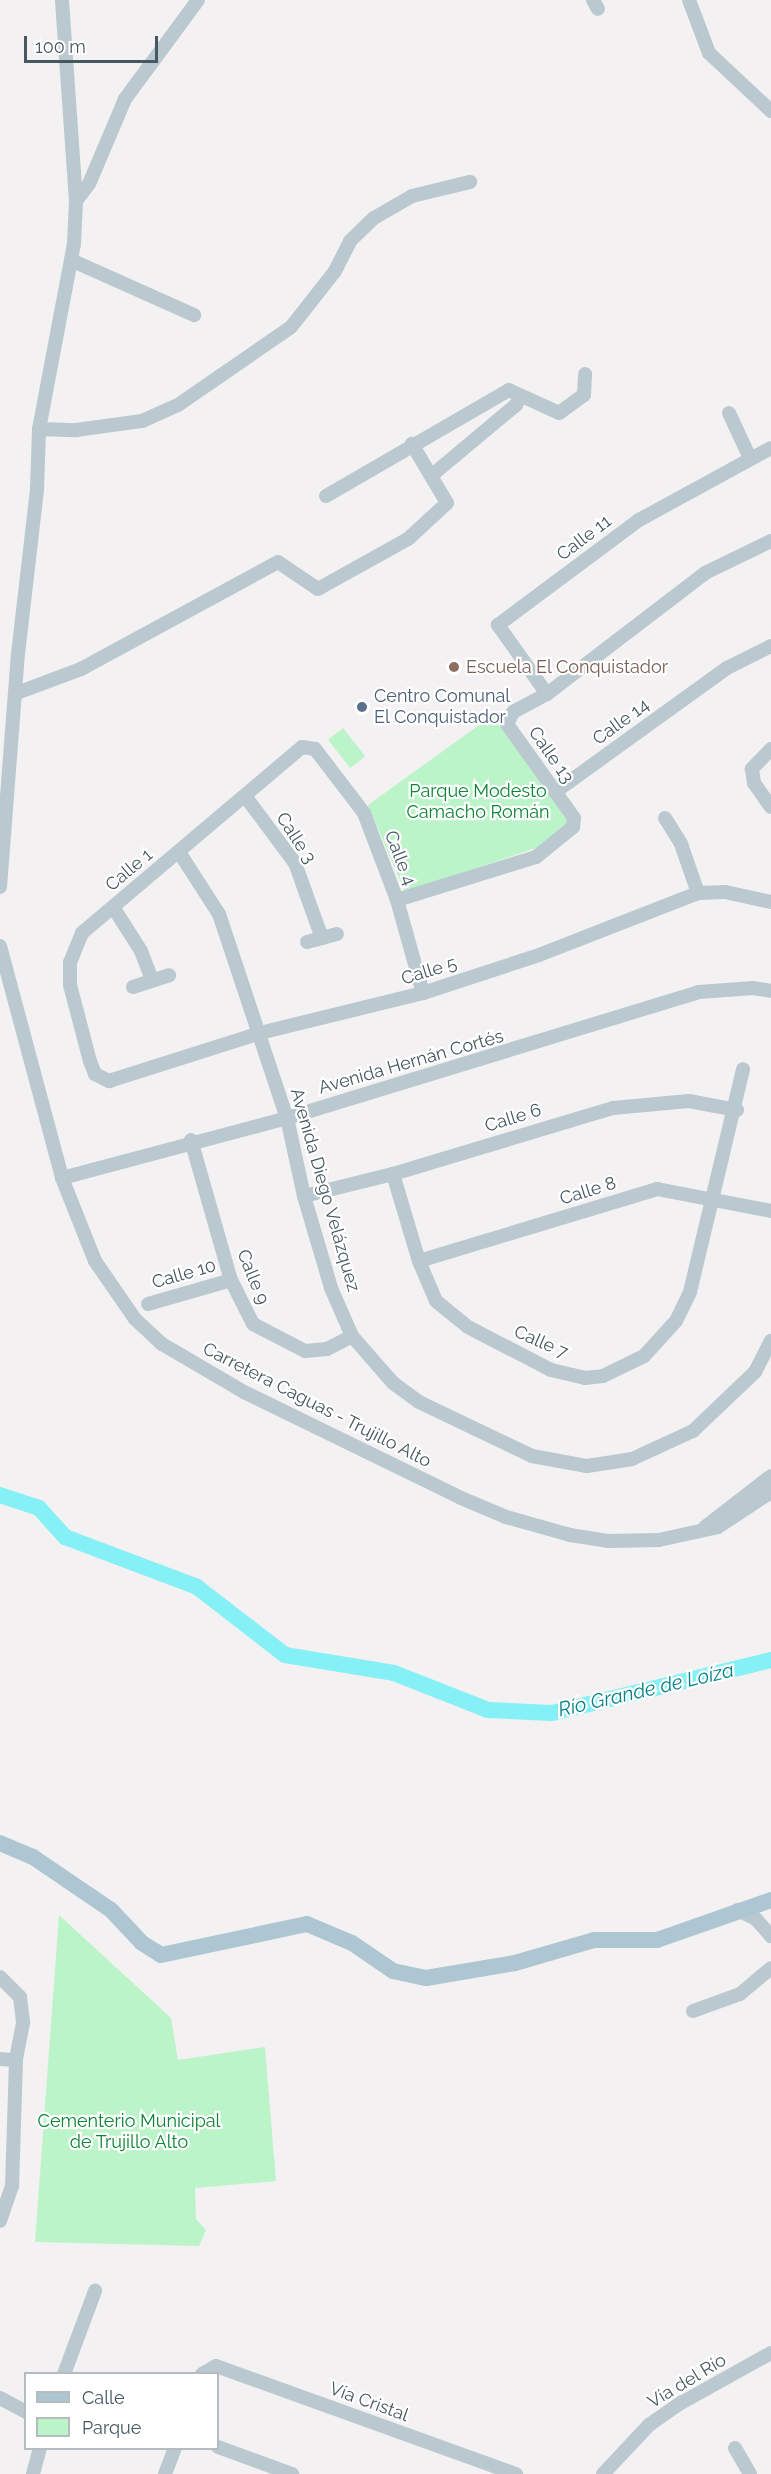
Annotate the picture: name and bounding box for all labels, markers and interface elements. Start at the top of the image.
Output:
scale bar [27,24,160,62]
text: 100 m [35,36,86,57]
street label: Calle 11 [553,511,615,565]
place label: Escuela El Conquistador [466,656,669,678]
marker: Escuela El Conquistador [447,660,461,674]
place label: Centro Comunal El Conquistador [374,686,510,728]
street label: Calle 14 [589,694,653,750]
marker: Centro Comunal El Conquistador [355,700,369,714]
street label: Calle 13 [524,722,578,788]
park label: Parque Modesto Camacho Román [406,781,550,824]
street label: Calle 3 [271,808,321,868]
street label: Calle 4 [380,828,420,888]
street label: Calle 1 [101,844,157,896]
street label: Calle 5 [399,952,459,990]
street label: Avenida Hernán Cortés [316,1025,506,1099]
street label: Avenida Diego Velázquez [286,1085,364,1295]
street label: Calle 6 [482,1099,544,1137]
street label: Calle 8 [557,1172,619,1210]
street label: Calle 9 [232,1246,274,1308]
street label: Calle 10 [149,1255,219,1293]
street label: Calle 7 [511,1321,571,1363]
street label: Carretera Caguas - Trujillo Alto [199,1338,435,1472]
water label: Río Grande de Loíza [556,1658,736,1722]
park label: Cementerio Municipal de Trujillo Alto [38,2111,220,2154]
street label: Vía del Río [644,2349,730,2413]
legend [24,2372,219,2450]
street label: Vía Cristal [327,2378,411,2426]
text: Calle [82,2387,125,2408]
text: Parque [82,2417,141,2438]

